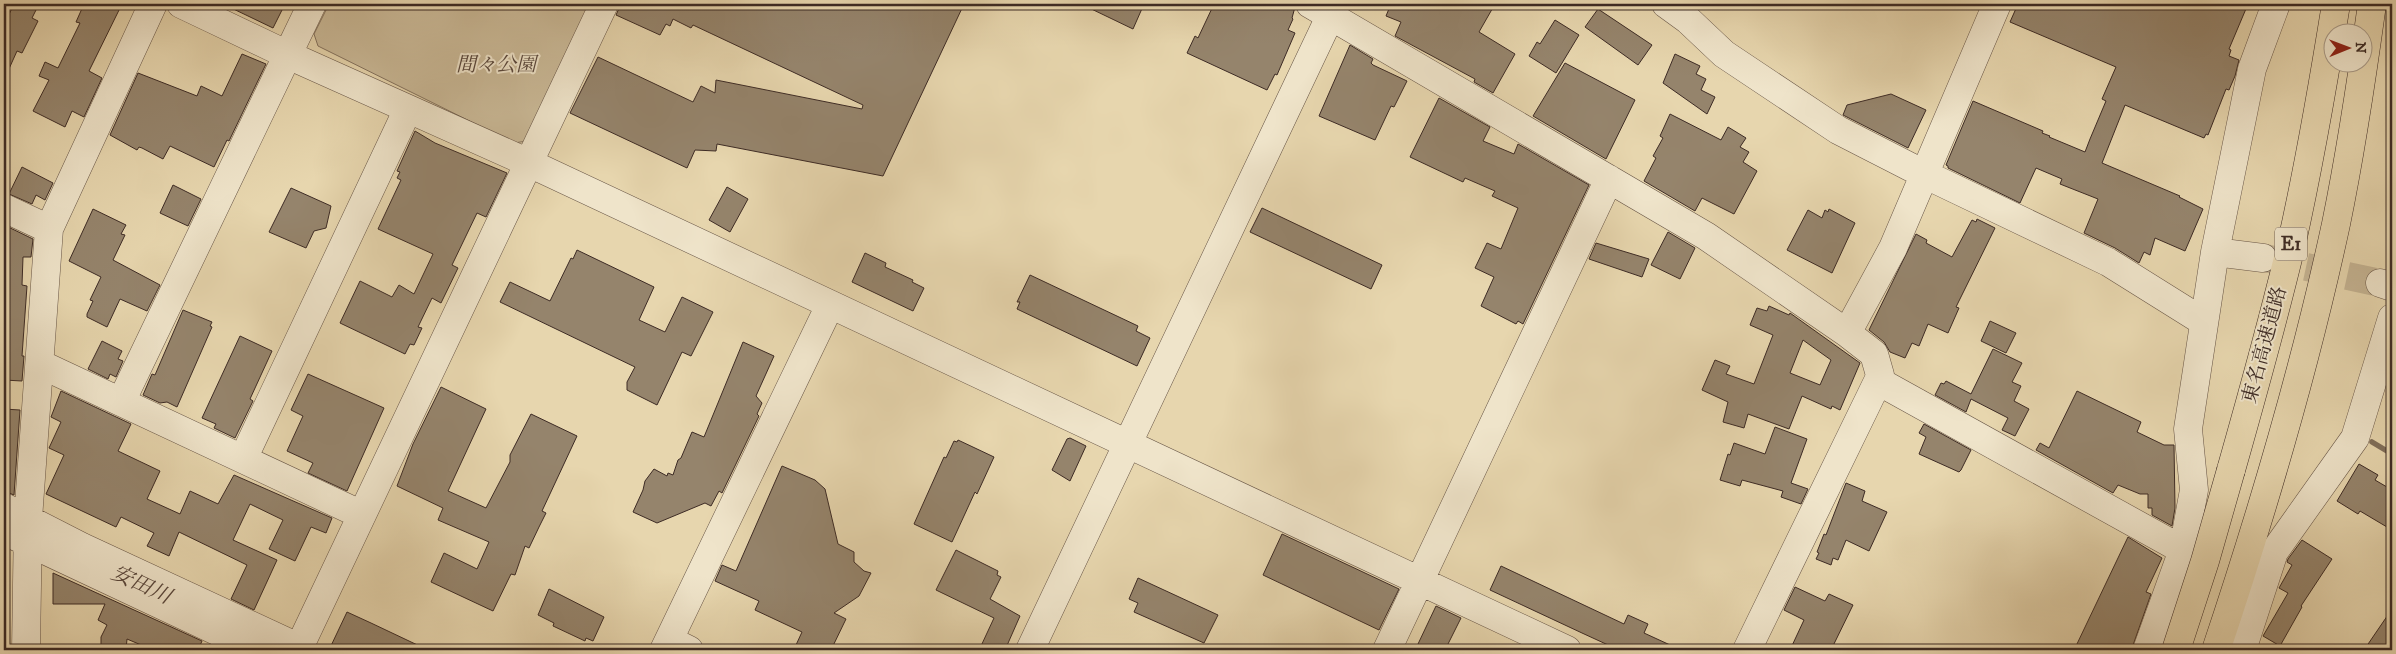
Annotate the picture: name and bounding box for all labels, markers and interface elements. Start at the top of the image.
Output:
north arrow [2324,22,2374,72]
text: N [2351,42,2369,54]
park label: 間々公園 [456,53,539,78]
road number: E1 [2275,228,2307,260]
street label: 東名高速道路 [2237,284,2293,406]
water label: 安田川 [107,560,177,611]

